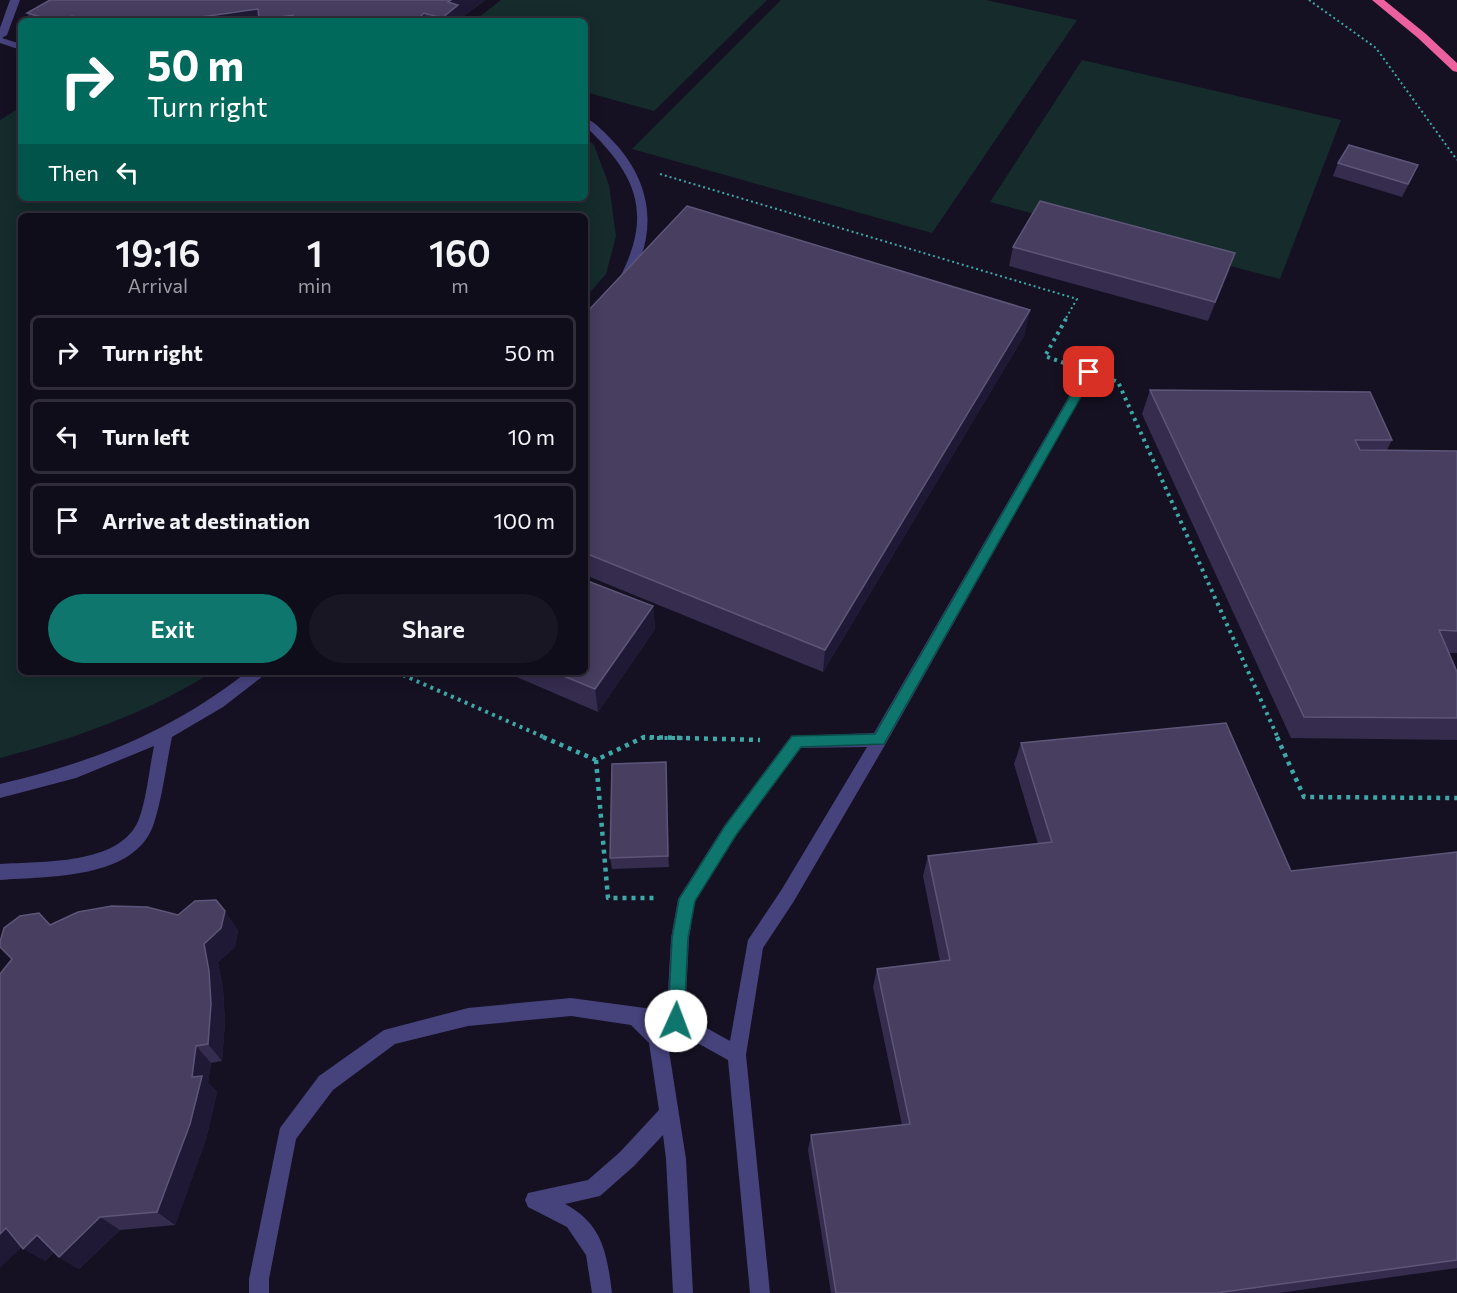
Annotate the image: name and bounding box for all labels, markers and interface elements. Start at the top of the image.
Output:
text: 50 m [147,38,244,90]
icon: right [48,42,126,120]
text: Turn right [147,90,267,123]
icon: left [111,156,144,189]
text: Then [48,159,99,186]
text: 19:16 [115,230,201,274]
text: 1 [307,230,323,274]
text: 160 [429,230,491,274]
text: Arrival [128,273,188,297]
text: min [298,273,332,297]
text: m [451,273,469,297]
icon: right [51,336,84,369]
text: Turn right [102,339,203,366]
text: 50 m [505,339,555,366]
pin [1063,346,1114,397]
icon: arrive [1072,355,1105,388]
icon: left [51,420,84,453]
text: Turn left [102,423,189,450]
text: 10 m [508,423,555,450]
icon: arrive [51,504,84,537]
text: Arrive at destination [102,507,310,534]
text: 100 m [493,507,555,534]
button: Exit [48,594,297,663]
button: Share [309,594,558,663]
position arrow [644,989,708,1053]

